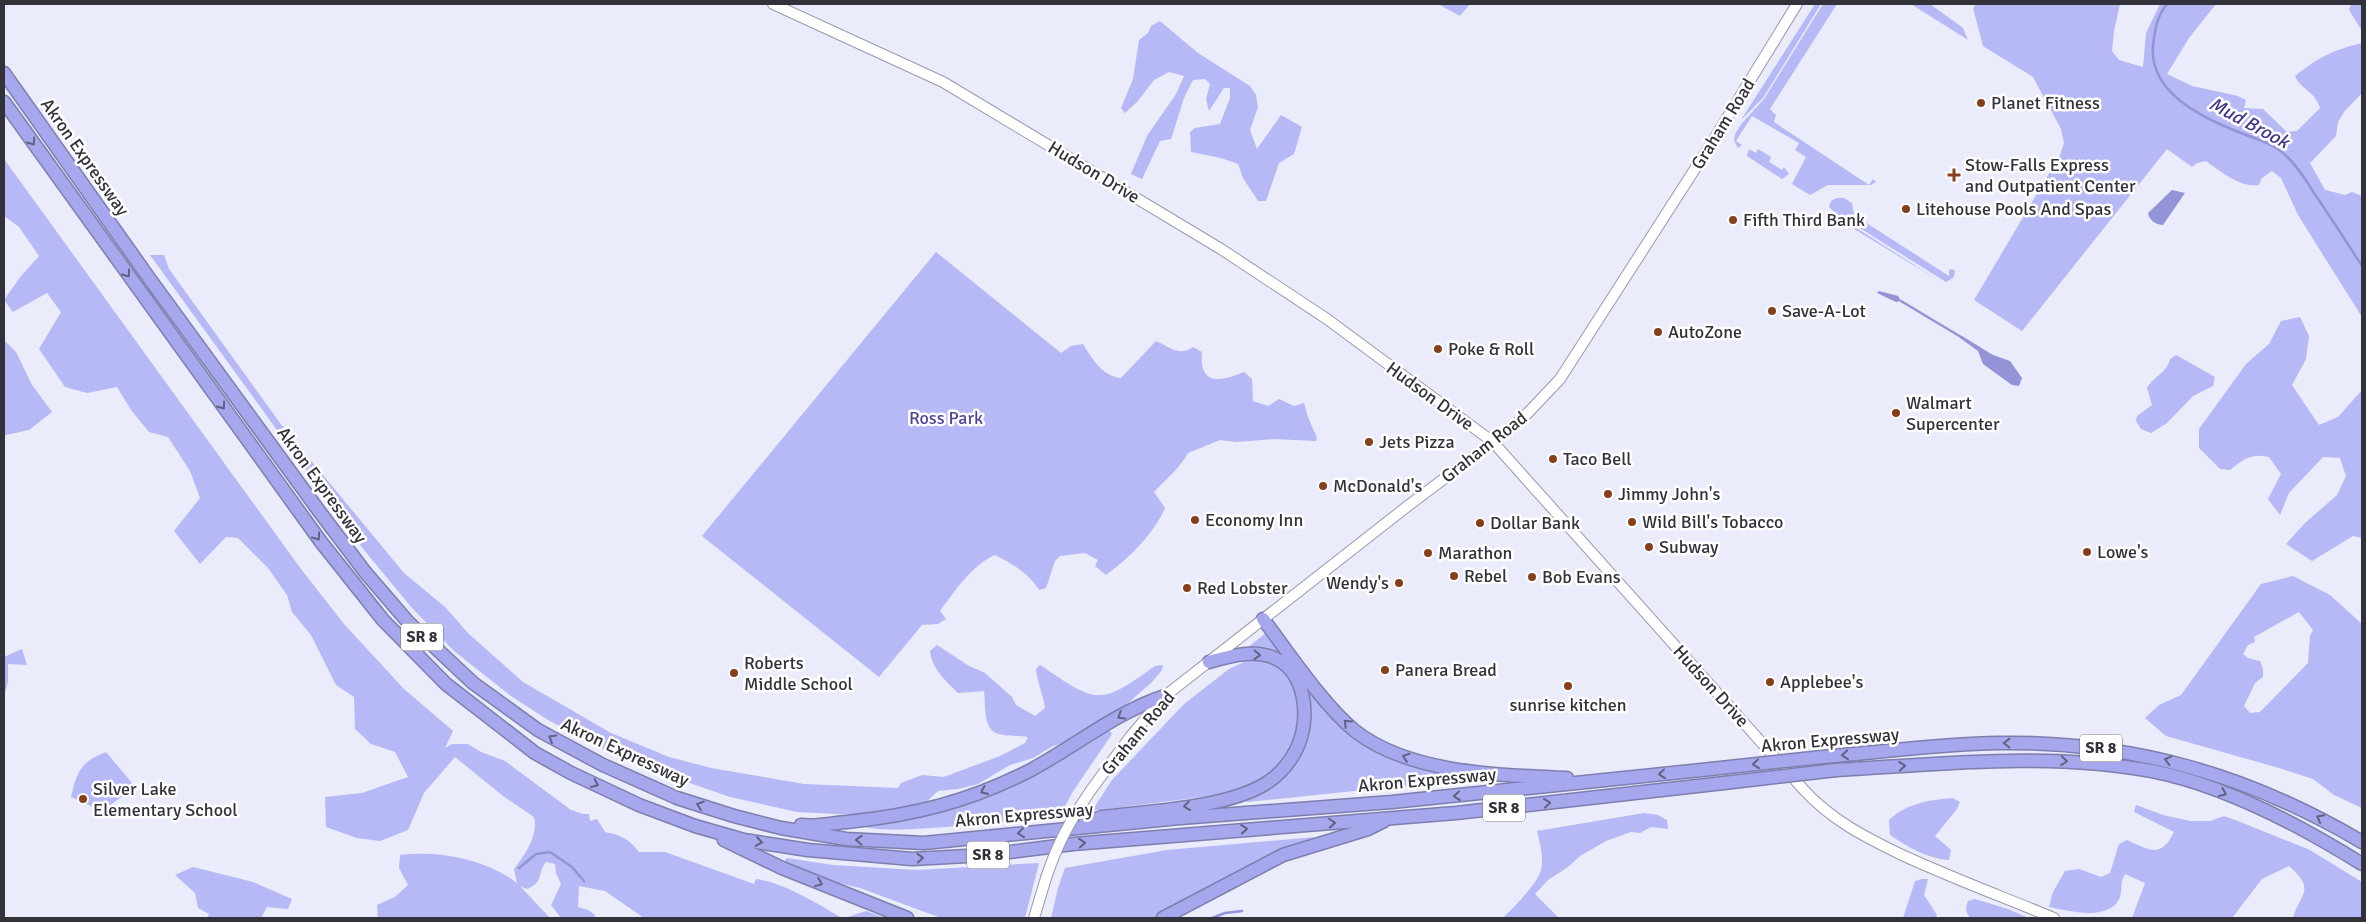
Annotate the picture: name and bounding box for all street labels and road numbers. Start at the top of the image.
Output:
street label: Graham Road [1686,75,1760,173]
street label: Akron Expressway [36,94,134,221]
street label: Hudson Drive [1044,136,1144,208]
street label: Hudson Drive [1382,357,1478,435]
street label: Graham Road [1437,407,1531,487]
street label: Akron Expressway [272,422,372,548]
road number: SR 8 [401,624,443,650]
street label: Hudson Drive [1668,640,1754,732]
street label: Graham Road [1096,686,1180,780]
street label: Akron Expressway [558,713,693,792]
street label: Akron Expressway [1760,723,1901,757]
road number: SR 8 [2080,734,2122,761]
street label: Akron Expressway [1357,763,1498,797]
road number: SR 8 [1483,794,1525,821]
street label: Akron Expressway [954,798,1095,832]
road number: SR 8 [967,842,1009,868]

